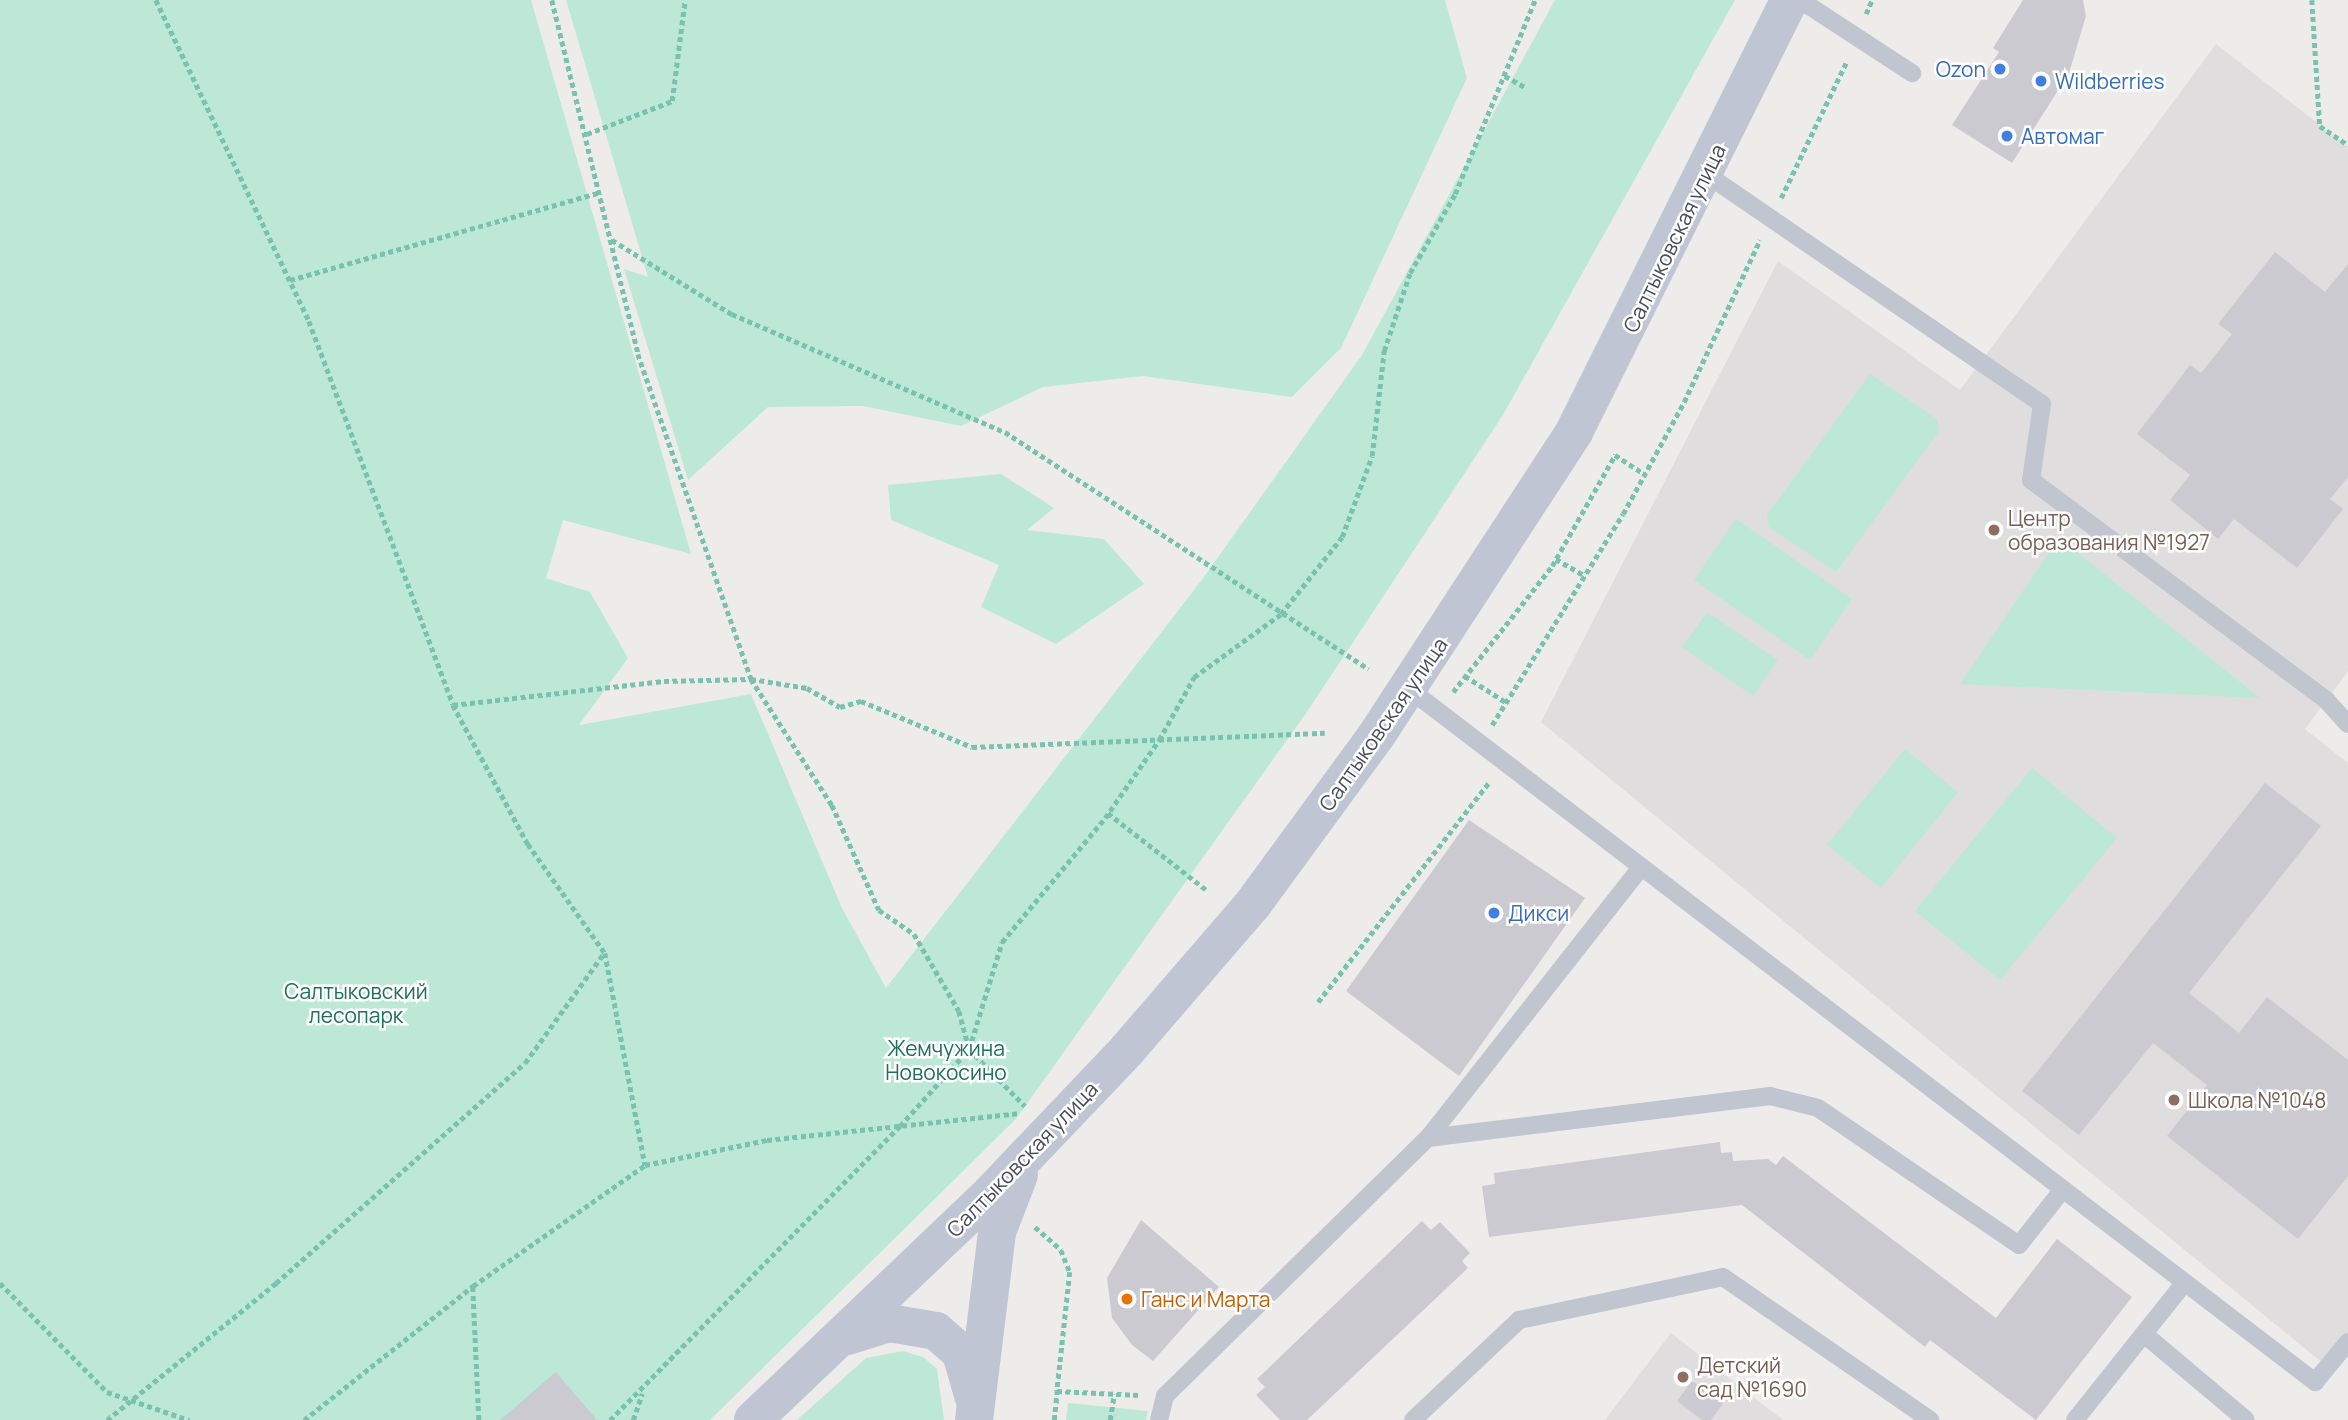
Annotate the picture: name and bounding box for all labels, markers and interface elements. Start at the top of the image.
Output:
place label: Ozon [1936,56,1986,82]
marker: Ozon [1992,61,2008,77]
place label: Wildberries [2055,68,2165,94]
marker: Wildberries [2033,73,2049,89]
place label: Автомаг [2021,123,2104,149]
marker: Автомаг [1999,128,2015,144]
street label: Салтыковская улица [1617,140,1731,336]
place label: Центр образования №1927 [2008,505,2210,555]
marker: Центр образования №1927 [1986,522,2002,538]
street label: Салтыковская улица [1314,632,1452,816]
place label: Дикси [1508,900,1569,926]
marker: Дикси [1486,905,1502,921]
park label: Салтыковский лесопарк [284,978,428,1028]
park label: Жемчужина Новокосино [885,1035,1007,1085]
street label: Салтыковская улица [941,1076,1103,1242]
place label: Школа №1048 [2188,1087,2326,1113]
marker: Школа №1048 [2166,1092,2182,1108]
place label: Ганс и Марта [1141,1286,1270,1312]
marker: Ганс и Марта [1119,1291,1135,1307]
place label: Детский сад №1690 [1697,1352,1807,1402]
marker: Детский сад №1690 [1675,1369,1691,1385]

